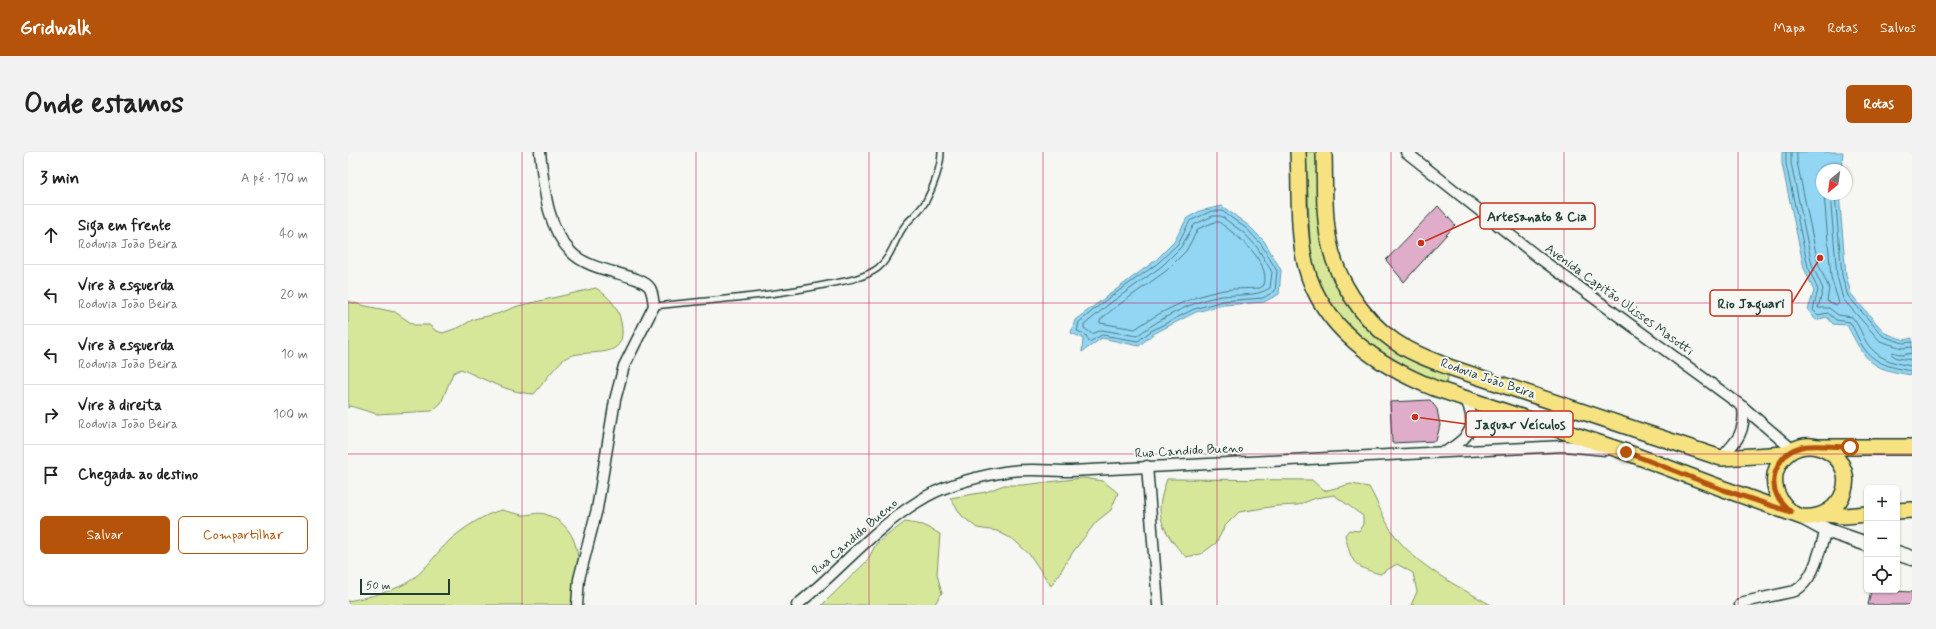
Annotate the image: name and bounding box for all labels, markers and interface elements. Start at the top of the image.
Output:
text: Gridwalk [20,16,91,41]
text: Mapa [1774,19,1805,37]
text: Rotas [1827,19,1858,37]
text: Salvos [1880,19,1916,37]
button: Rotas [1846,85,1912,123]
text: Onde estamos [24,86,184,123]
north arrow [1816,164,1852,200]
text: 3 min [40,167,79,189]
text: A pé · 170 m [241,170,308,187]
callout: Artesanato & Cia [1480,203,1595,229]
text: Artesanato & Cia [1487,208,1587,226]
text: Siga em frente [78,216,171,236]
icon: ahead [40,224,62,246]
text: 40 m [279,226,308,243]
text: Rodovia João Beira [78,236,178,253]
street label: Avenida Capitão Ulisses Masotti [1541,240,1697,360]
text: Vire à esquerda [78,276,174,296]
icon: left [40,284,62,306]
text: 20 m [280,286,308,303]
callout: Rio Jaguari [1710,290,1792,316]
text: Rio Jaguari [1718,295,1784,316]
text: Rodovia João Beira [78,296,178,313]
text: Vire à esquerda [78,336,174,356]
icon: left [40,344,62,366]
text: 10 m [281,346,308,363]
street label: Rodovia João Beira [1438,355,1538,403]
text: Rodovia João Beira [78,356,178,373]
text: Vire à direita [78,396,162,416]
icon: right [40,404,62,426]
text: 100 m [273,406,308,423]
callout: Jaguar Veículos [1466,411,1573,437]
text: Rodovia João Beira [78,416,178,433]
text: Jaguar Veículos [1474,416,1566,437]
route start [1841,438,1859,456]
street label: Rua Candido Bueno [1134,440,1244,462]
route end [1617,443,1635,461]
icon: arrive [40,464,62,486]
text: Chegada ao destino [78,465,198,485]
map controls [1864,485,1900,593]
button: + [1864,485,1900,521]
street label: Rua Candido Bueno [808,495,902,579]
button: Salvar [40,516,170,554]
button: Compartilhar [178,516,308,554]
button: − [1864,521,1900,557]
button: locate [1864,557,1900,593]
scale bar [360,577,450,596]
text: 50 m [366,579,391,593]

